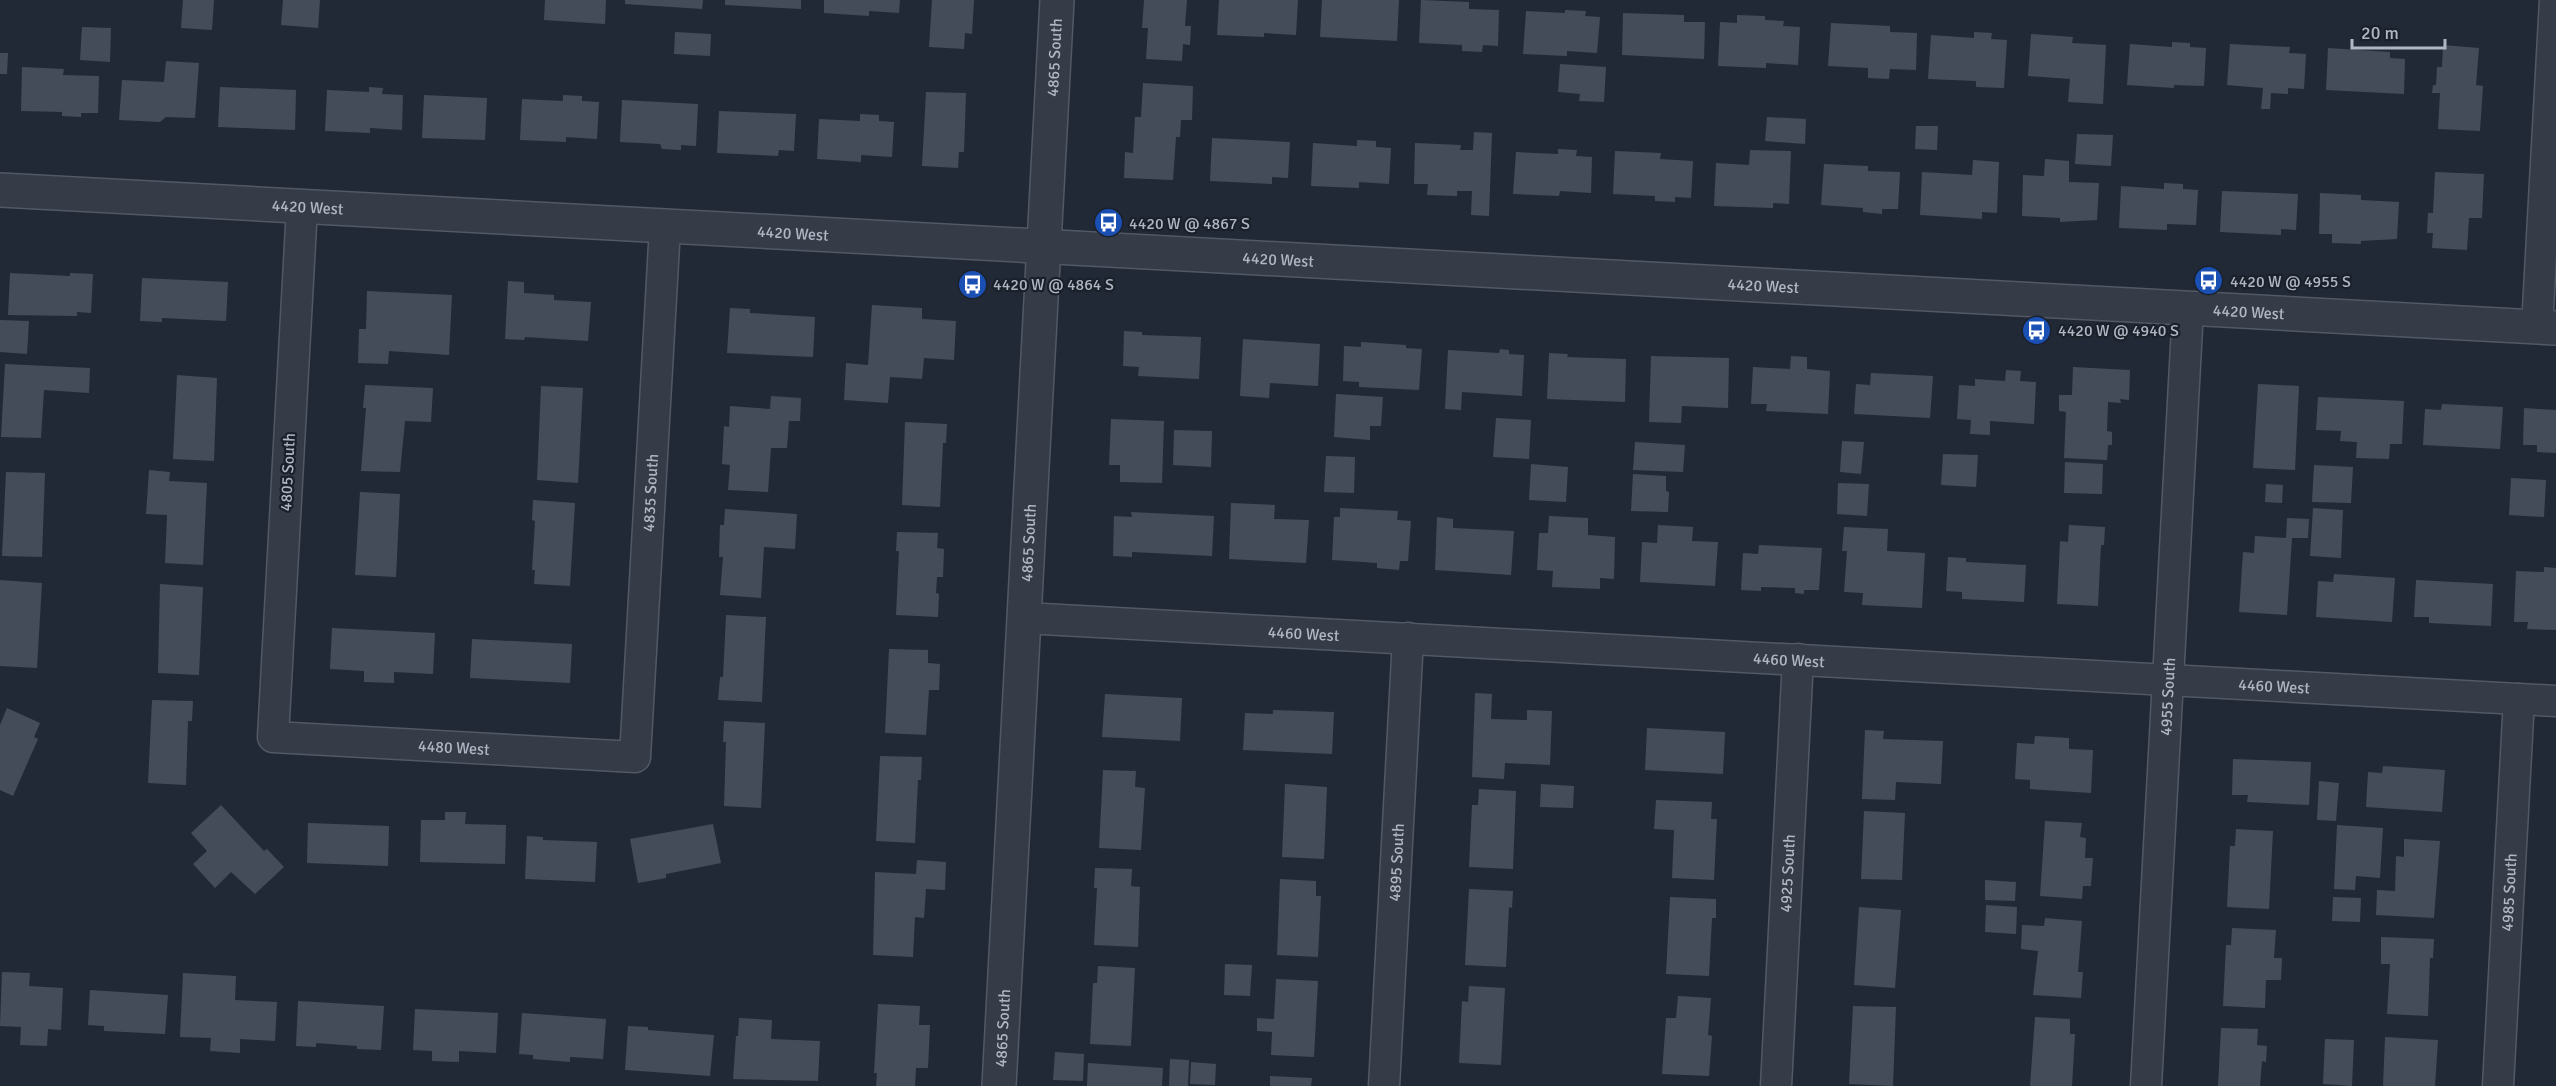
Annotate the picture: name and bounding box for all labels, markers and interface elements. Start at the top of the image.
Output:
scale bar [2352,12,2445,50]
street label: 4865 South [1043,18,1067,97]
text: 20 m [2361,22,2399,44]
street label: 4420 West [271,196,344,220]
bus stop icon: 4420 W @ 4867 S [1092,207,1124,239]
place label: 4420 W @ 4867 S [1129,214,1250,234]
street label: 4420 West [756,222,830,246]
street label: 4420 West [1242,248,1315,272]
bus stop icon: 4420 W @ 4955 S [2193,265,2225,297]
bus stop icon: 4420 W @ 4864 S [956,268,988,300]
place label: 4420 W @ 4955 S [2230,272,2351,292]
street label: 4420 West [1727,274,1800,298]
place label: 4420 W @ 4864 S [993,275,1114,295]
street label: 4420 West [2212,300,2285,324]
bus stop icon: 4420 W @ 4940 S [2021,314,2053,346]
place label: 4420 W @ 4940 S [2058,321,2179,341]
street label: 4805 South [276,432,300,512]
street label: 4835 South [639,453,663,533]
street label: 4865 South [1017,503,1041,583]
street label: 4460 West [1267,622,1340,646]
street label: 4460 West [1752,649,1826,672]
street label: 4955 South [2156,657,2180,736]
street label: 4460 West [2238,675,2311,699]
street label: 4480 West [418,736,491,760]
street label: 4895 South [1385,823,1409,902]
street label: 4925 South [1776,834,1800,913]
street label: 4985 South [2497,853,2522,932]
street label: 4865 South [991,988,1015,1068]

